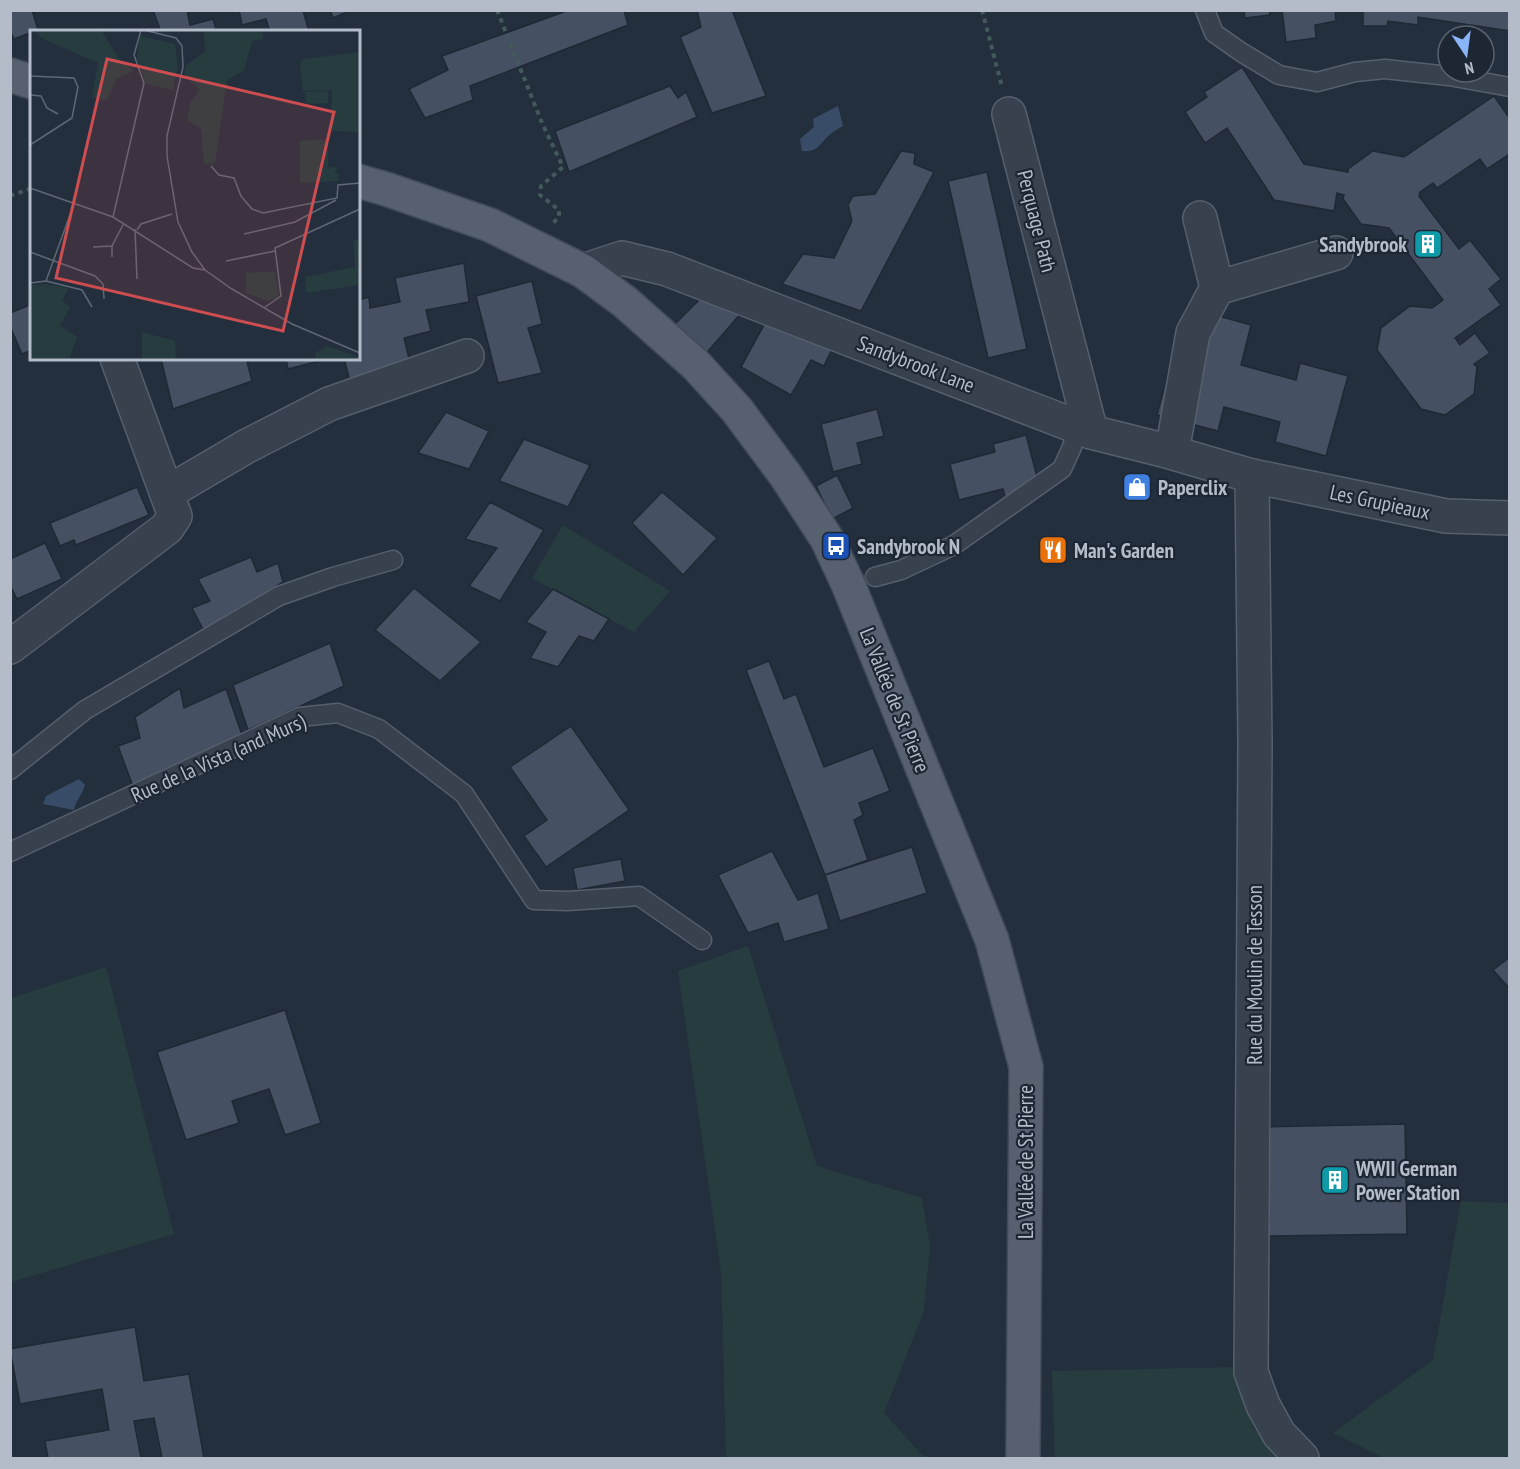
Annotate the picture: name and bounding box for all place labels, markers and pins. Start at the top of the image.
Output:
building icon: Sandybrook [1412,228,1444,260]
place label: Sandybrook [1319,231,1407,258]
shop icon: Paperclix [1121,471,1153,503]
place label: Paperclix [1158,474,1228,501]
bus stop icon: Sandybrook N [820,530,852,562]
place label: Sandybrook N [857,533,960,560]
restaurant icon: Man's Garden [1037,534,1069,566]
place label: Man's Garden [1074,537,1174,564]
place label: WWII German Power Station [1355,1155,1460,1206]
building icon: WWII German Power Station [1319,1164,1351,1196]

